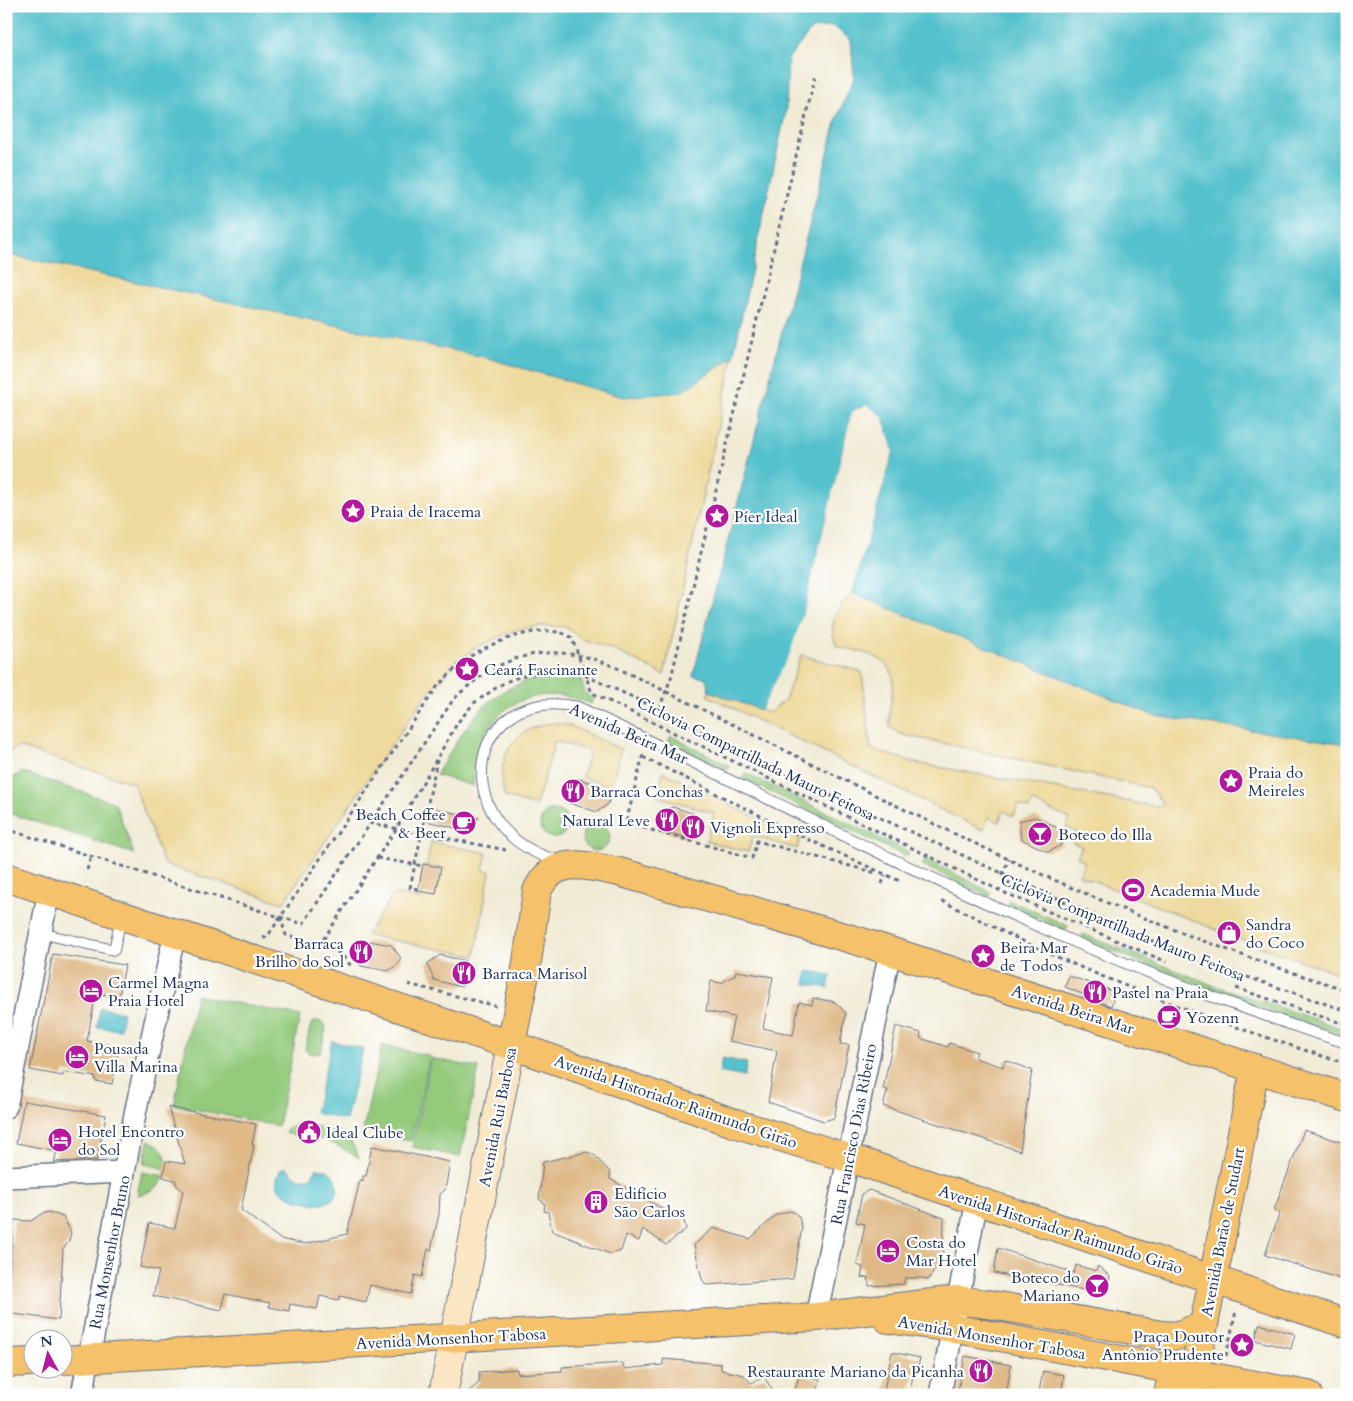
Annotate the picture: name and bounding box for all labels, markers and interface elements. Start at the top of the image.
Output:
place icon: Praia de Iracema [340,498,366,524]
place label: Praia de Iracema [370,501,481,523]
place icon: Píer Ideal [704,503,730,529]
place label: Píer Ideal [734,506,798,528]
place icon: Ceará Fascinante [454,656,480,682]
place label: Ceará Fascinante [484,659,598,681]
street label: Ciclovia Compartilhada Mauro Feitosa [633,692,878,826]
street label: Avenida Beira Mar [566,698,691,770]
place label: Praia do Meireles [1248,762,1305,802]
place icon: Praia do Meireles [1218,768,1244,794]
restaurant icon: Barraca Conchas [560,778,586,804]
place label: Barraca Conchas [590,781,703,803]
place label: Beach Coffee & Beer [356,804,446,844]
restaurant icon: Natural Leve [654,807,680,833]
cafe icon: Beach Coffee & Beer [451,810,477,836]
place label: Natural Leve [562,810,650,832]
restaurant icon: Vignoli Expresso [680,814,706,840]
place label: Vignoli Expresso [710,817,825,839]
bar icon: Boteco do Illa [1027,821,1053,847]
place label: Boteco do Illa [1058,824,1152,846]
street label: Ciclovia Compartilhada Mauro Feitosa [997,869,1248,987]
sports icon: Academia Mude [1120,877,1146,903]
place label: Academia Mude [1150,880,1260,902]
place label: Sandra do Coco [1246,914,1305,954]
shop icon: Sandra do Coco [1216,920,1242,946]
place label: Barraca Brilho do Sol [255,933,344,973]
place label: Beira Mar de Todos [1000,937,1068,977]
restaurant icon: Barraca Brilho do Sol [348,939,374,965]
place icon: Beira Mar de Todos [970,943,996,969]
restaurant icon: Barraca Marisol [451,960,477,986]
place label: Barraca Marisol [482,963,587,985]
place label: Carmel Magna Praia Hotel [108,972,209,1012]
hotel icon: Carmel Magna Praia Hotel [78,978,104,1004]
restaurant icon: Pastel na Praia [1082,979,1108,1005]
street label: Avenida Beira Mar [1009,980,1137,1040]
place label: Pastel na Praia [1112,982,1208,1004]
cafe icon: Yozenn [1156,1004,1182,1030]
place label: Yozenn [1186,1007,1239,1029]
place label: Pousada Villa Marina [94,1038,178,1078]
street label: Rua Francisco Dias Ribeiro [826,1041,882,1227]
hotel icon: Pousada Villa Marina [64,1044,90,1070]
street label: Avenida Rui Barbosa [474,1045,522,1189]
street label: Avenida Historiador Raimundo Girão [551,1050,800,1154]
public building icon: Ideal Clube [296,1119,322,1145]
place label: Hotel Encontro do Sol [78,1121,185,1161]
place label: Ideal Clube [326,1122,403,1144]
hotel icon: Hotel Encontro do Sol [47,1127,73,1153]
street label: Avenida Barão de Studart [1196,1146,1250,1319]
street label: Rua Monsenhor Bruno [84,1173,136,1331]
street label: Avenida Historiador Raimundo Girão [936,1180,1186,1280]
place label: Edifício São Carlos [614,1183,685,1223]
building icon: Edifício São Carlos [583,1189,609,1215]
place label: Costa do Mar Hotel [906,1232,977,1272]
hotel icon: Costa do Mar Hotel [875,1238,901,1264]
place label: Boteco do Mariano [1011,1267,1080,1307]
bar icon: Boteco do Mariano [1084,1273,1110,1299]
street label: Avenida Monsenhor Tabosa [896,1311,1088,1365]
street label: Avenida Monsenhor Tabosa [355,1323,547,1355]
place label: Praça Doutor Antônio Prudente [1102,1326,1224,1366]
north arrow [22,1328,72,1378]
text: N [39,1331,54,1352]
place icon: Praça Doutor Antônio Prudente [1229,1332,1255,1358]
restaurant icon: Restaurante Mariano da Picanha [968,1358,994,1384]
place label: Restaurante Mariano da Picanha [747,1361,964,1383]

